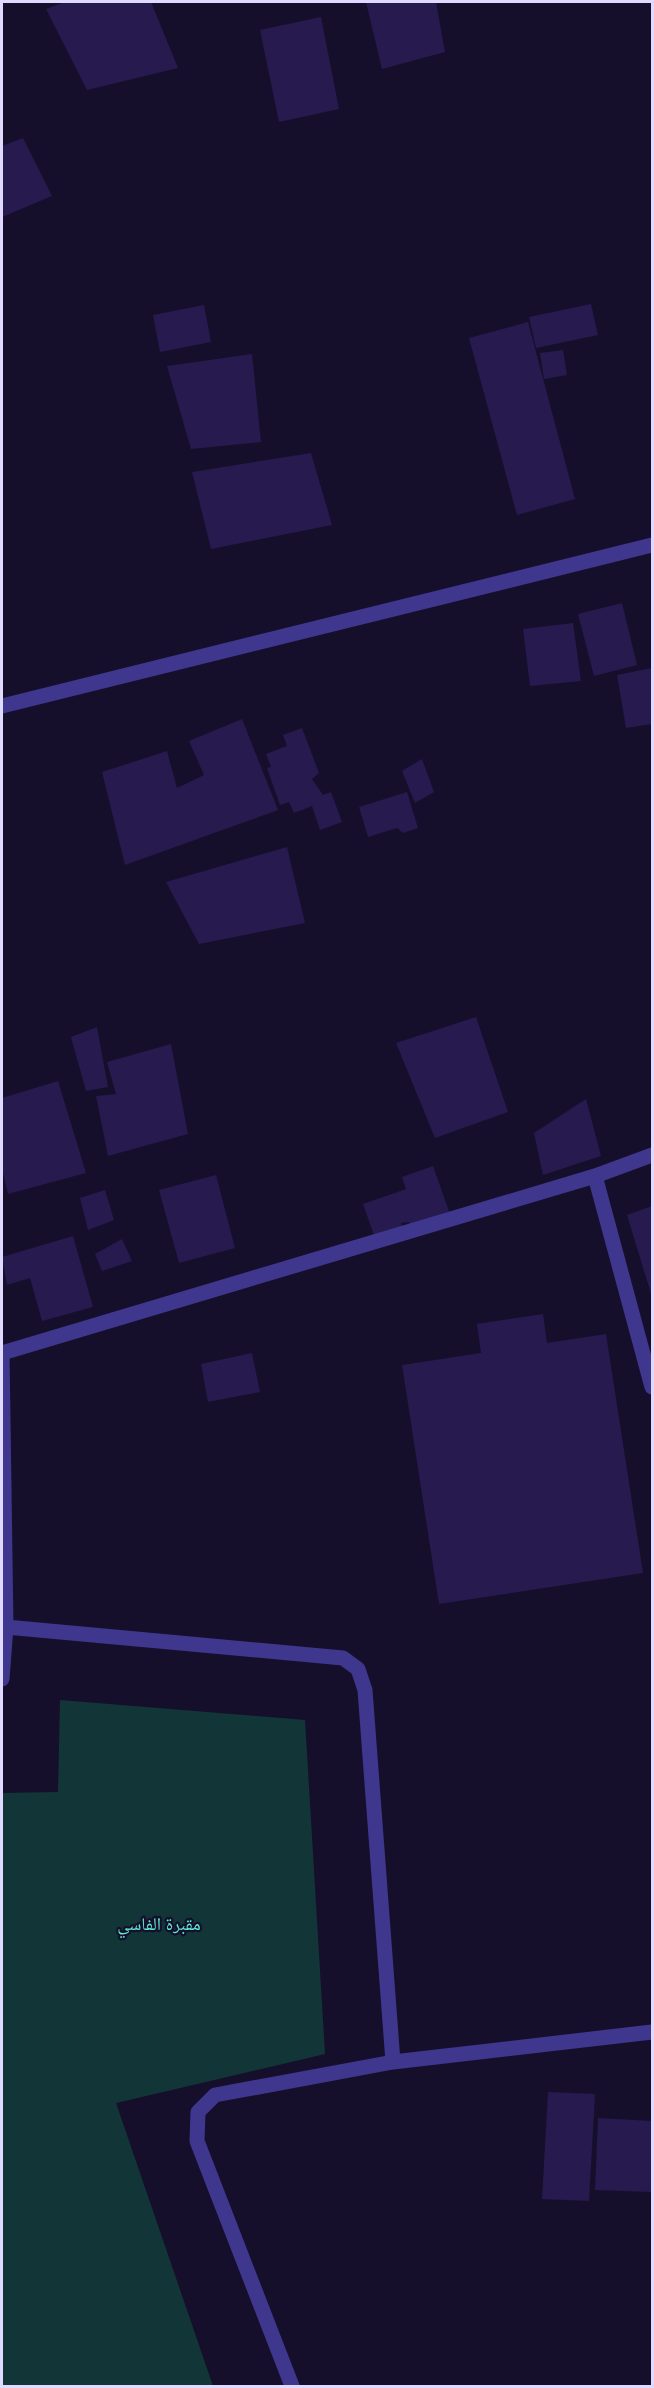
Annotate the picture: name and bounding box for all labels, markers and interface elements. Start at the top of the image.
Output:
park label: مقبرة الفاسي [117,1912,201,1939]

